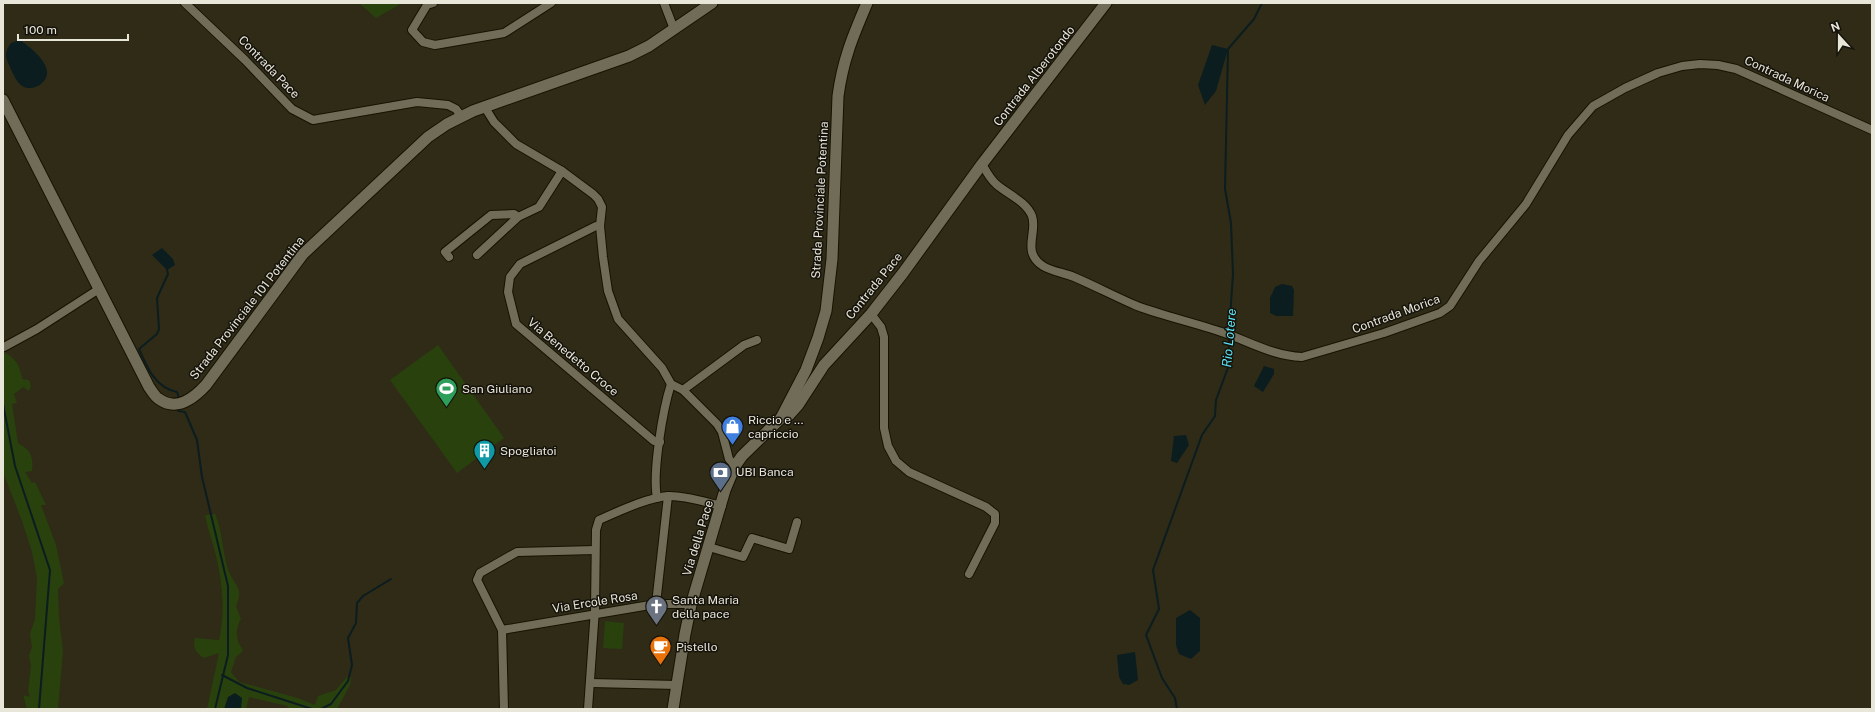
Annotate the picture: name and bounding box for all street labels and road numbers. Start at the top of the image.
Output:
street label: Contrada Alberotondo [990,23,1078,129]
street label: Contrada Pace [236,33,303,101]
street label: Contrada Morica [1742,53,1832,105]
street label: Strada Provinciale Potentina [809,121,831,279]
street label: Strada Provinciale 101 Potentina [187,234,307,382]
street label: Contrada Pace [843,250,905,322]
street label: Contrada Morica [1350,292,1442,336]
street label: Via Benedetto Croce [525,315,621,399]
street label: Via della Pace [680,498,716,578]
street label: Via Ercole Rosa [551,588,639,616]

